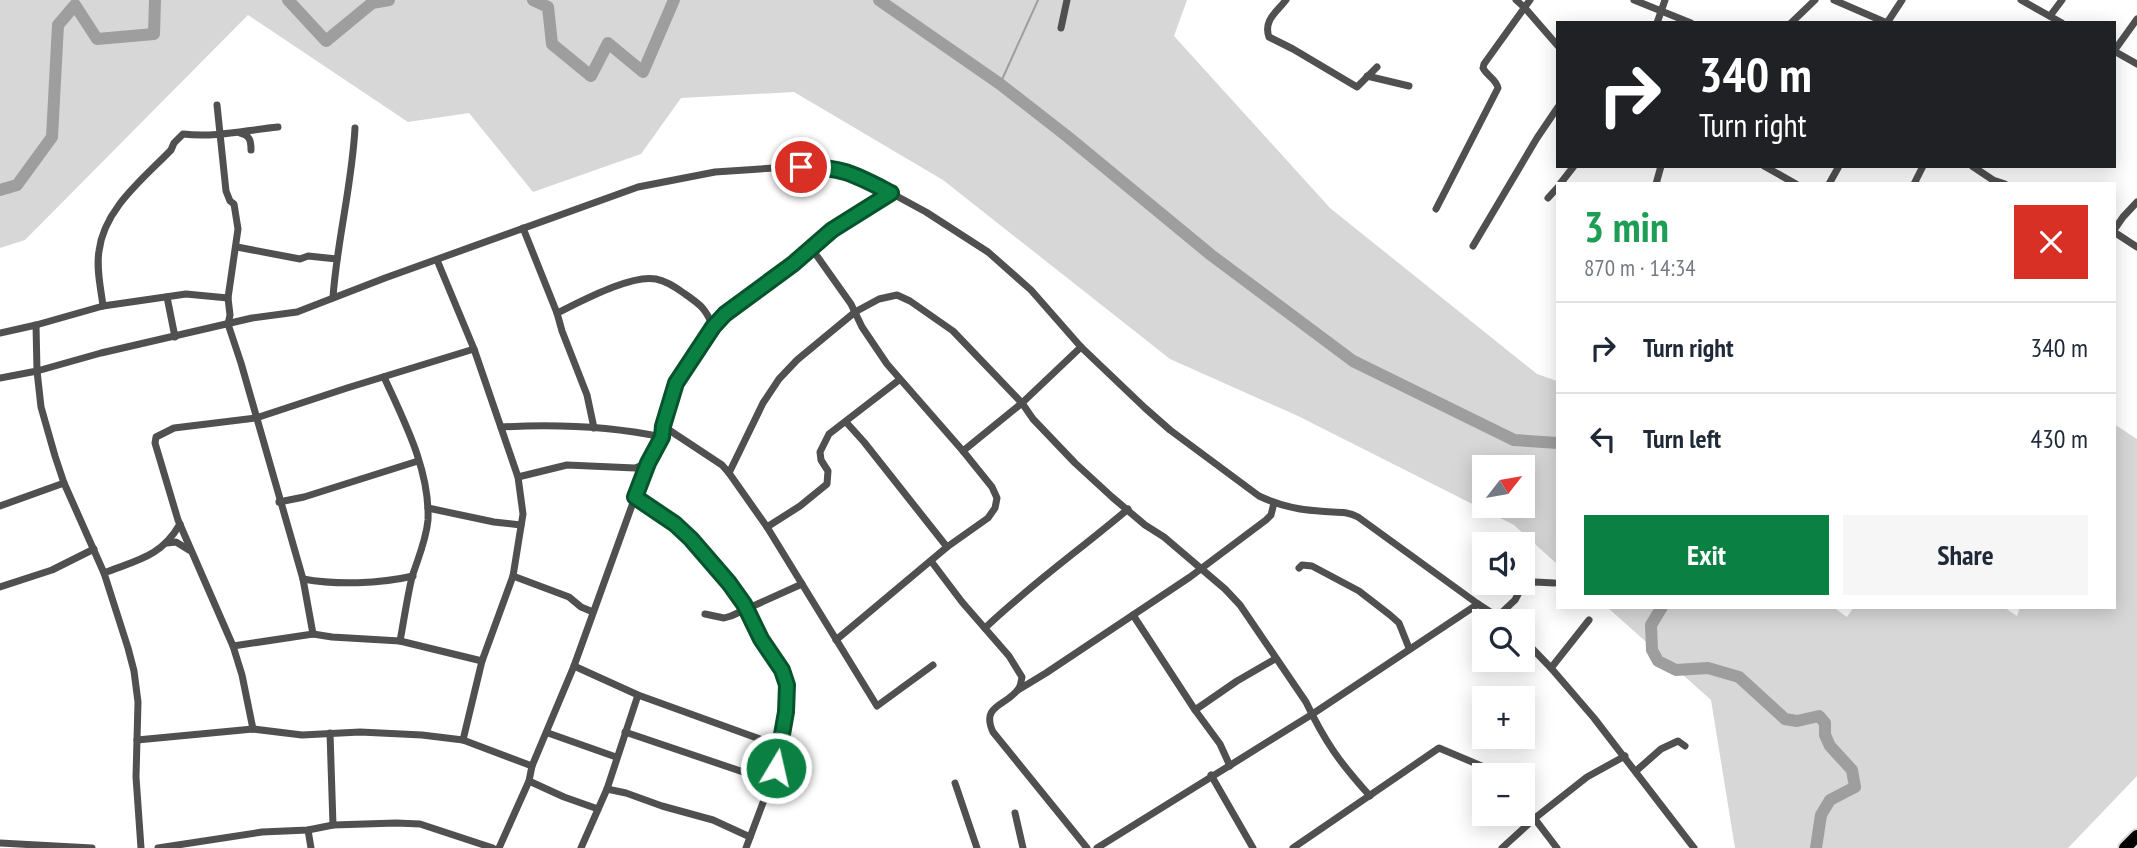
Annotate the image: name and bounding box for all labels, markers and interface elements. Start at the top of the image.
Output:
text: 340 m [1699,42,1812,106]
icon: right [1584,49,1675,140]
text: Turn right [1699,104,1807,146]
pin [771,137,831,197]
icon: arrive [782,148,820,186]
text: 3 min [1584,199,1669,254]
button: close [2014,205,2088,279]
text: 870 m · 14:34 [1584,253,1696,282]
icon: right [1584,329,1622,367]
text: Turn right [1643,331,1734,364]
text: 340 m [2030,331,2088,364]
icon: left [1584,420,1622,458]
text: Turn left [1643,422,1721,455]
text: 430 m [2030,422,2088,455]
north arrow [1472,455,1535,518]
map controls [1472,455,1535,826]
button: Exit [1584,515,1829,595]
button: Share [1843,515,2088,595]
button: sound [1472,532,1535,595]
button: search [1472,609,1535,672]
button: + [1472,686,1535,749]
position arrow [739,731,813,805]
button: − [1472,763,1535,826]

